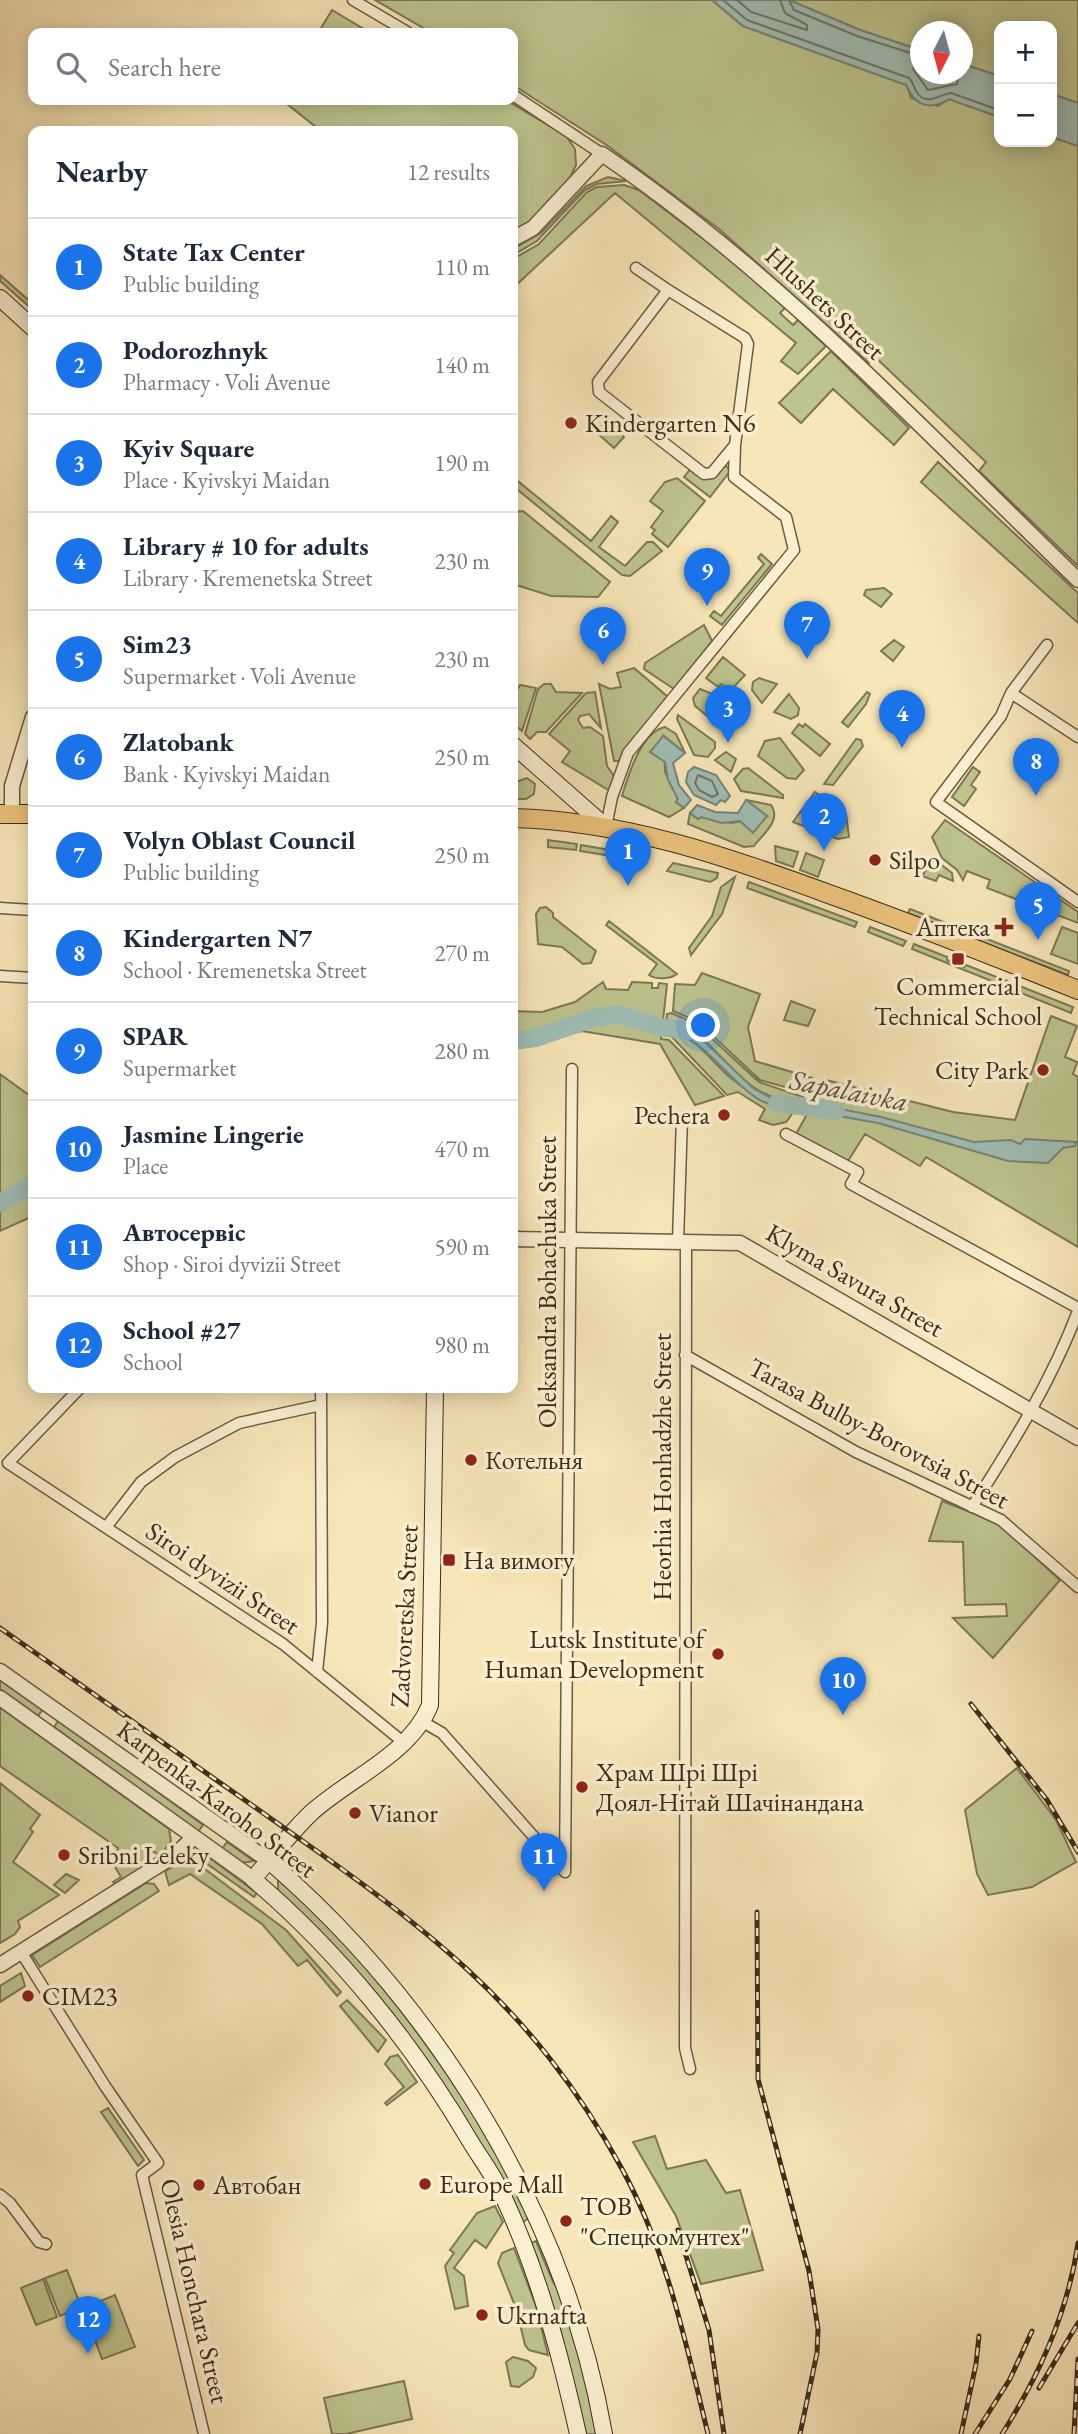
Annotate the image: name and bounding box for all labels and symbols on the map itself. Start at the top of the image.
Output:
north arrow [910,21,973,84]
street label: Hlushets Street [758,239,892,367]
place label: Kindergarten N6 [585,406,755,440]
marker: Kindergarten N6 [563,415,579,431]
pin: 9 [684,548,730,606]
pin: 7 [784,601,830,659]
pin: 6 [580,607,626,665]
pin: 3 [705,685,751,743]
pin: 4 [879,690,925,748]
pin: 8 [1013,738,1059,796]
pin: 2 [801,793,847,851]
pin: 1 [605,828,651,886]
place label: Silpo [889,843,940,877]
marker: Silpo [867,852,883,868]
pin: 5 [1015,882,1061,940]
place label: Аптека [915,910,991,944]
marker: Аптека [996,919,1012,935]
marker: Commercial Technical School [950,951,966,967]
place label: Commercial Technical School [874,969,1042,1033]
your location [686,1008,720,1042]
place label: City Park [935,1053,1030,1087]
water label: Sapalaivka [786,1061,911,1119]
marker: City Park [1035,1062,1051,1078]
place label: Pechera [634,1098,711,1132]
marker: Pechera [716,1107,732,1123]
street label: Oleksandra Bohachuka Street [530,1136,564,1428]
street label: Klyma Savura Street [760,1215,950,1345]
street label: Heorhia Honhadzhe Street [645,1333,679,1601]
street label: Tarasa Bulby-Borovtsia Street [743,1350,1015,1516]
place label: Котельня [485,1443,583,1477]
marker: Котельня [463,1452,479,1468]
street label: Siroi dyvizii Street [139,1514,307,1642]
street label: Zadvoretska Street [382,1524,426,1708]
place label: На вимогу [463,1543,575,1577]
marker: На вимогу [441,1552,457,1568]
place label: Lutsk Institute of Human Development [484,1622,707,1686]
marker: Lutsk Institute of Human Development [710,1646,726,1662]
pin: 10 [820,1657,866,1715]
street label: Karpenka-Karoho Street [110,1713,324,1885]
place label: Храм Шрі Шрі Доял-Нітай Шачінандана [595,1755,864,1819]
marker: Храм Шрі Шрі Доял-Нітай Шачінандана [574,1779,590,1795]
place label: Vianor [369,1796,438,1830]
marker: Vianor [347,1805,363,1821]
pin: 11 [521,1833,567,1891]
place label: Sribni Leleky [78,1838,210,1872]
marker: Sribni Leleky [56,1847,72,1863]
place label: СІМ23 [42,1979,118,2013]
marker: СІМ23 [20,1988,36,2004]
place label: Europe Mall [439,2167,564,2201]
place label: Автобан [212,2168,301,2202]
street label: Olesia Honchara Street [153,2175,237,2407]
marker: Europe Mall [417,2176,433,2192]
marker: Автобан [191,2177,207,2193]
place label: ТОВ "Спецкомунтех" [580,2189,750,2253]
marker: ТОВ "Спецкомунтех" [558,2213,574,2229]
pin: 12 [65,2296,111,2354]
place label: Ukrnafta [496,2298,588,2332]
marker: Ukrnafta [474,2307,490,2323]

